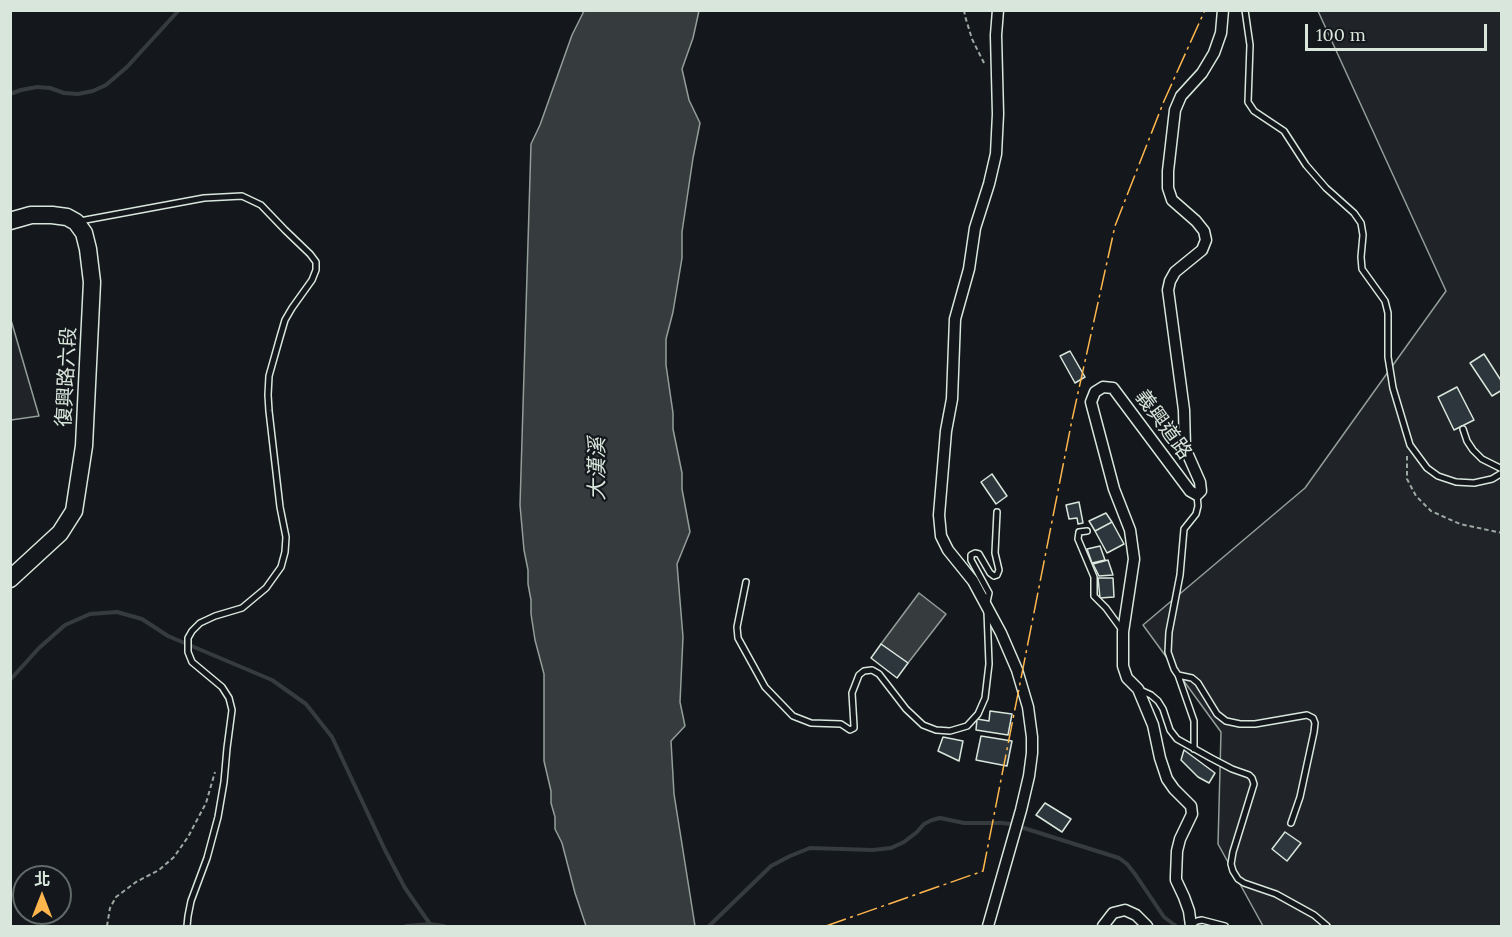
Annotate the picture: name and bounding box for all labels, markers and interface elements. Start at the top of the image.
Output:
scale bar [1308,12,1490,50]
text: 100 m [1316,23,1366,46]
street label: 復興路六段 [52,326,82,428]
street label: 義興道路 [1130,386,1196,464]
water label: 大漢溪 [585,438,611,500]
north arrow [12,865,72,925]
text: 北 [34,869,50,889]

